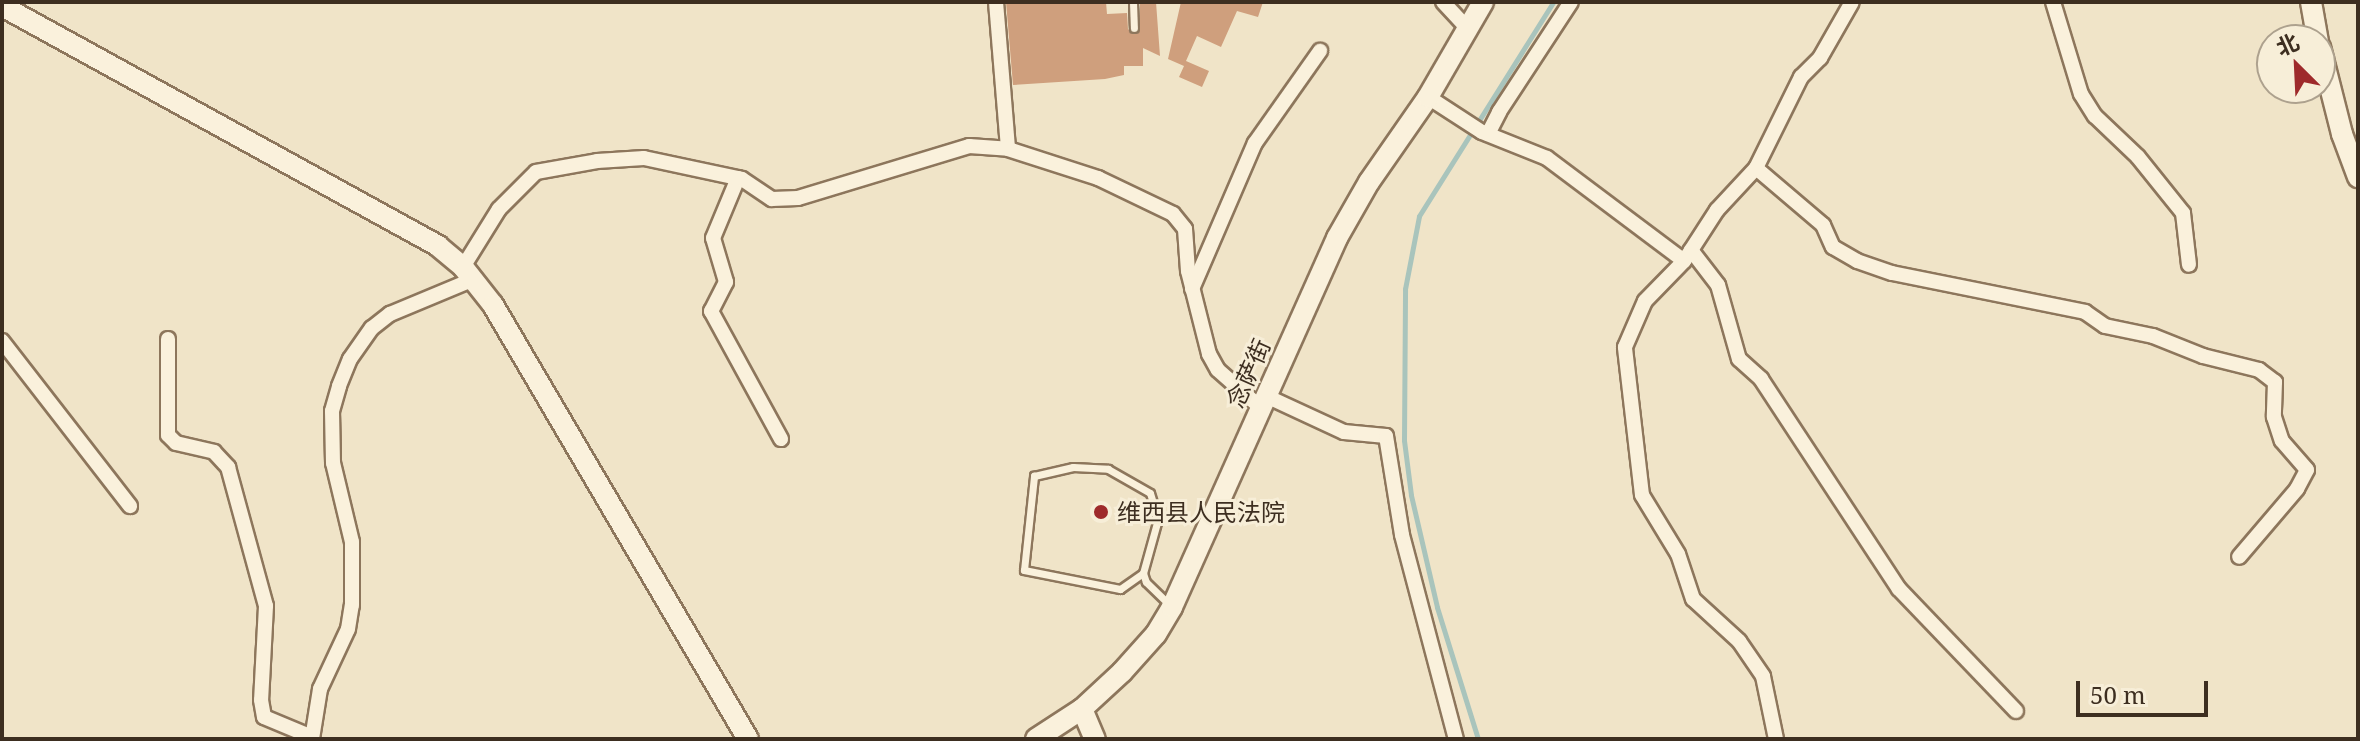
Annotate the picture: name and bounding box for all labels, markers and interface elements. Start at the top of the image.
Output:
north arrow [2256,24,2336,104]
text: 北 [2271,26,2303,62]
street label: 念萨街 [1220,334,1276,412]
place label: 维西县人民法院 [1117,498,1285,526]
marker: 维西县人民法院 [1092,503,1110,521]
scale bar [2080,665,2212,715]
text: 50 m [2090,678,2146,711]

